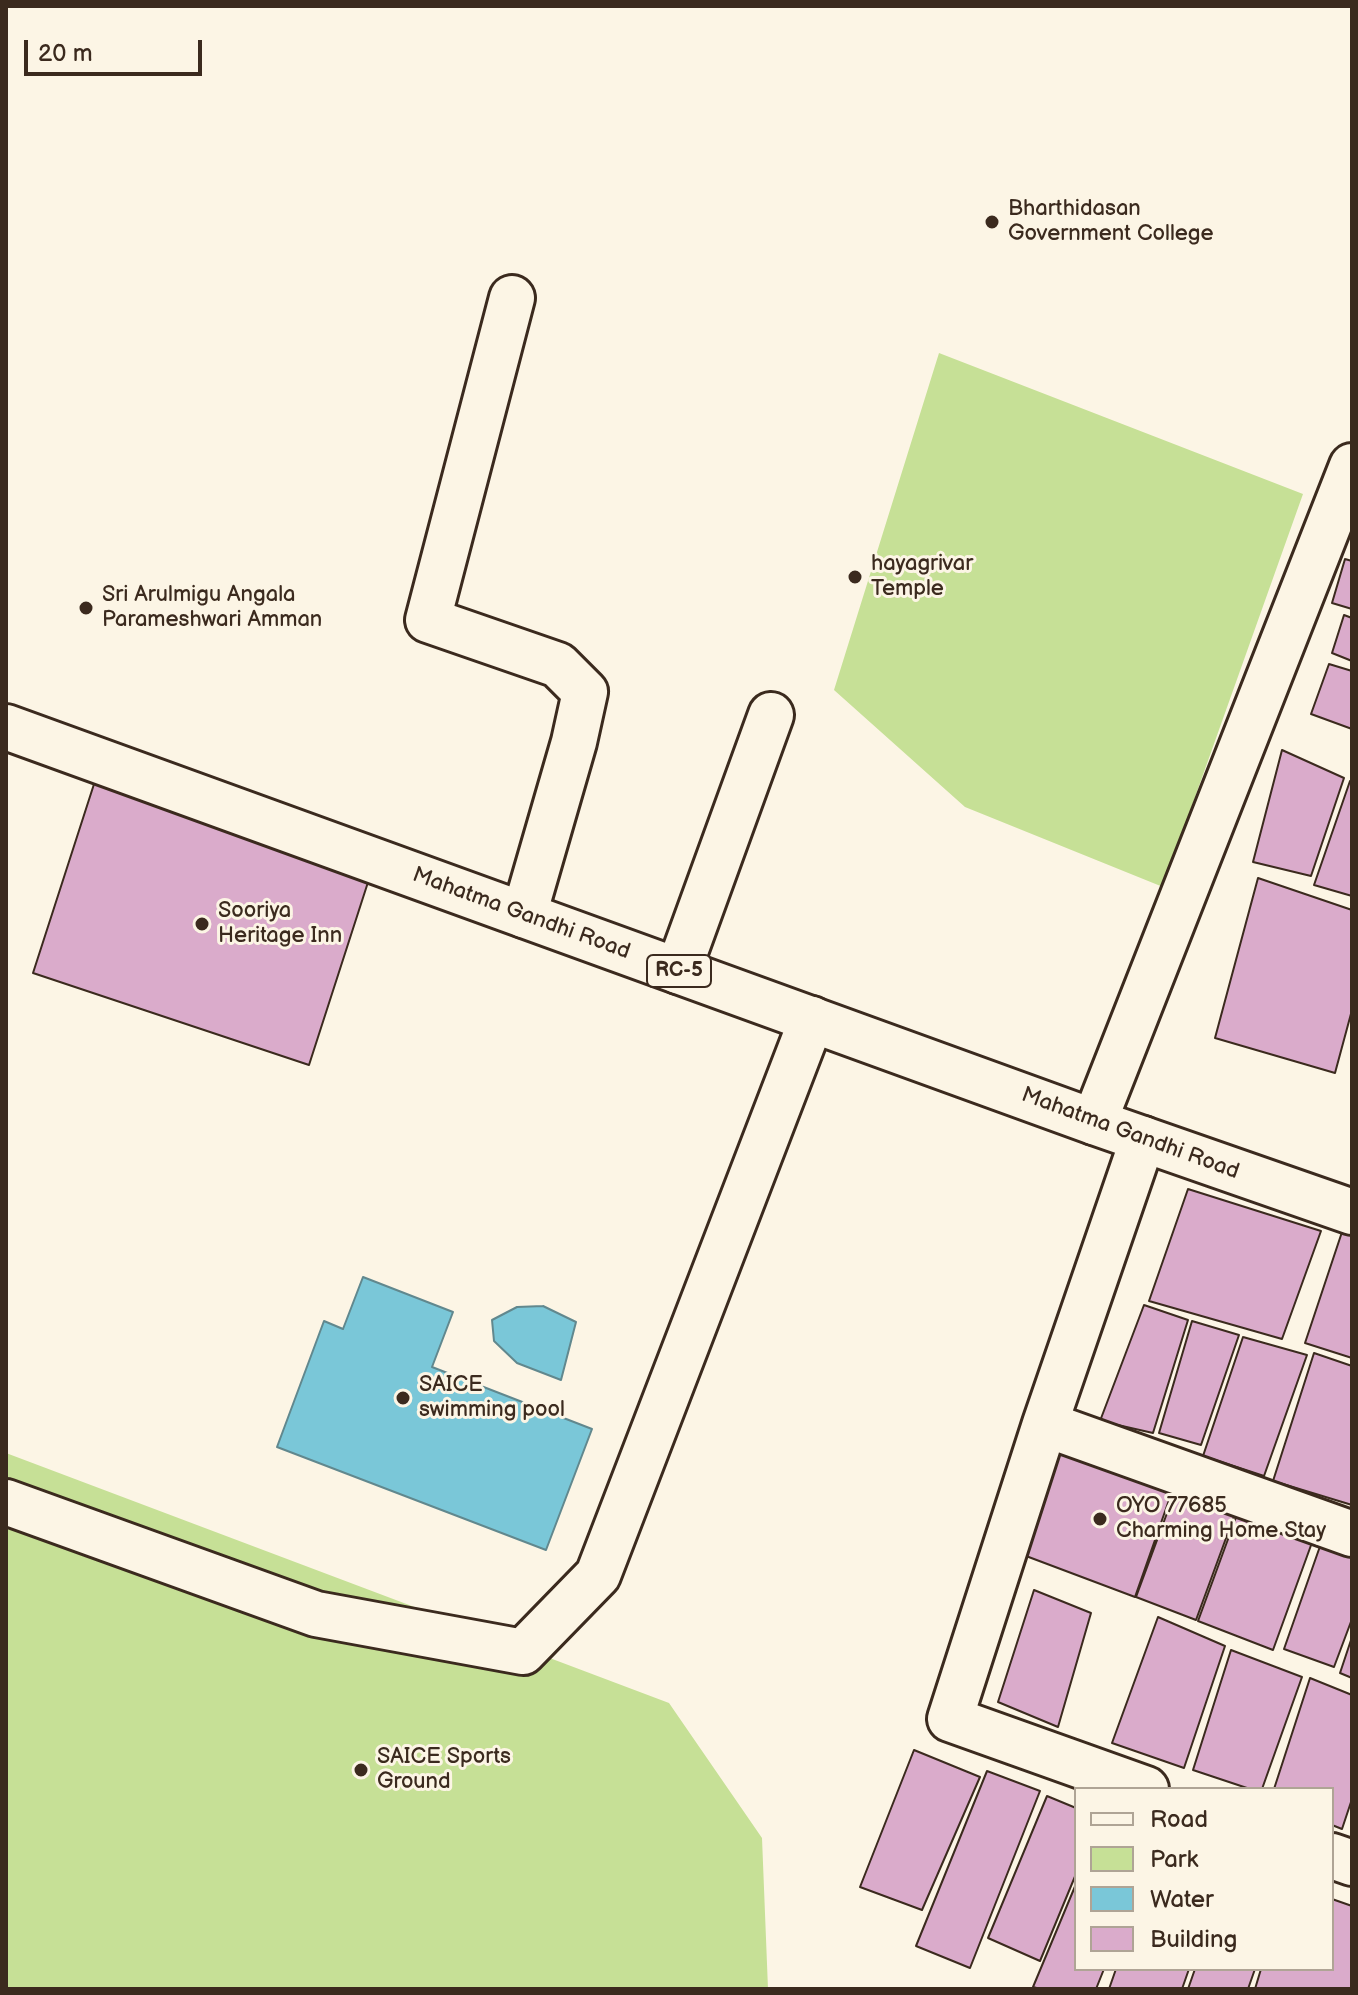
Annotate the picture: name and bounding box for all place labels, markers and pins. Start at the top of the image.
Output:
place label: Bharthidasan Government College [1008,196,1214,248]
marker: Bharthidasan Government College [983,213,1001,231]
place label: hayagrivar Temple [871,551,973,602]
marker: hayagrivar Temple [846,568,864,586]
place label: Sri Arulmigu Angala Parameshwari Amman [102,582,322,634]
marker: Sri Arulmigu Angala Parameshwari Amman [77,599,95,617]
place label: Sooriya Heritage Inn [218,898,342,950]
marker: Sooriya Heritage Inn [193,915,211,933]
place label: SAICE swimming pool [419,1372,565,1424]
marker: SAICE swimming pool [394,1389,412,1407]
place label: OYO 77685 Charming Home Stay [1116,1493,1326,1544]
marker: OYO 77685 Charming Home Stay [1091,1510,1109,1528]
place label: SAICE Sports Ground [377,1744,511,1796]
marker: SAICE Sports Ground [352,1761,370,1779]

